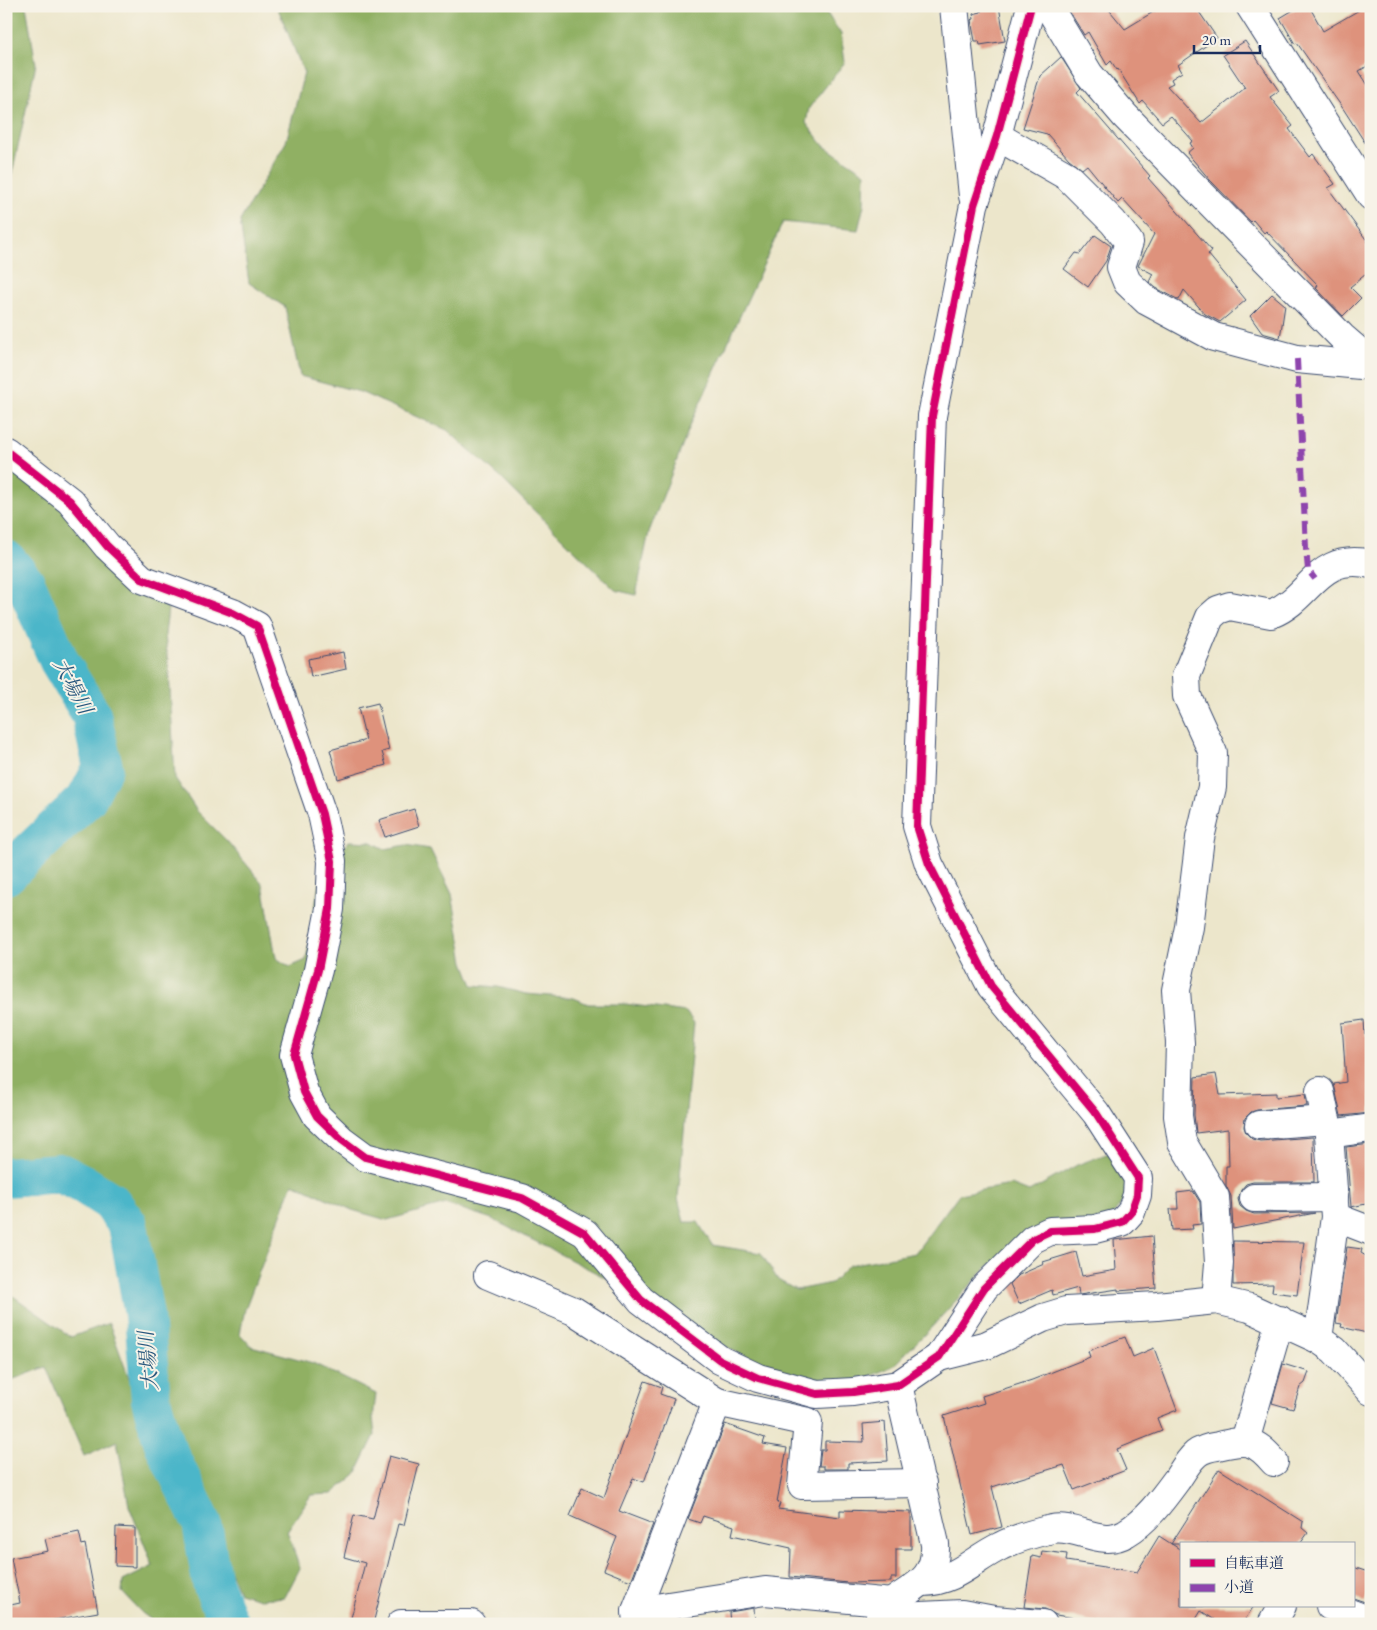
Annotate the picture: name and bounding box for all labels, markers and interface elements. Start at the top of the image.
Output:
scale bar [1194,22,1261,54]
text: 20 m [1202,30,1231,49]
water label: 大場川 [47,653,100,720]
water label: 大場川 [132,1328,164,1392]
legend [1180,1542,1354,1608]
text: 自転車道 [1224,1553,1284,1572]
text: 小道 [1224,1577,1254,1596]

